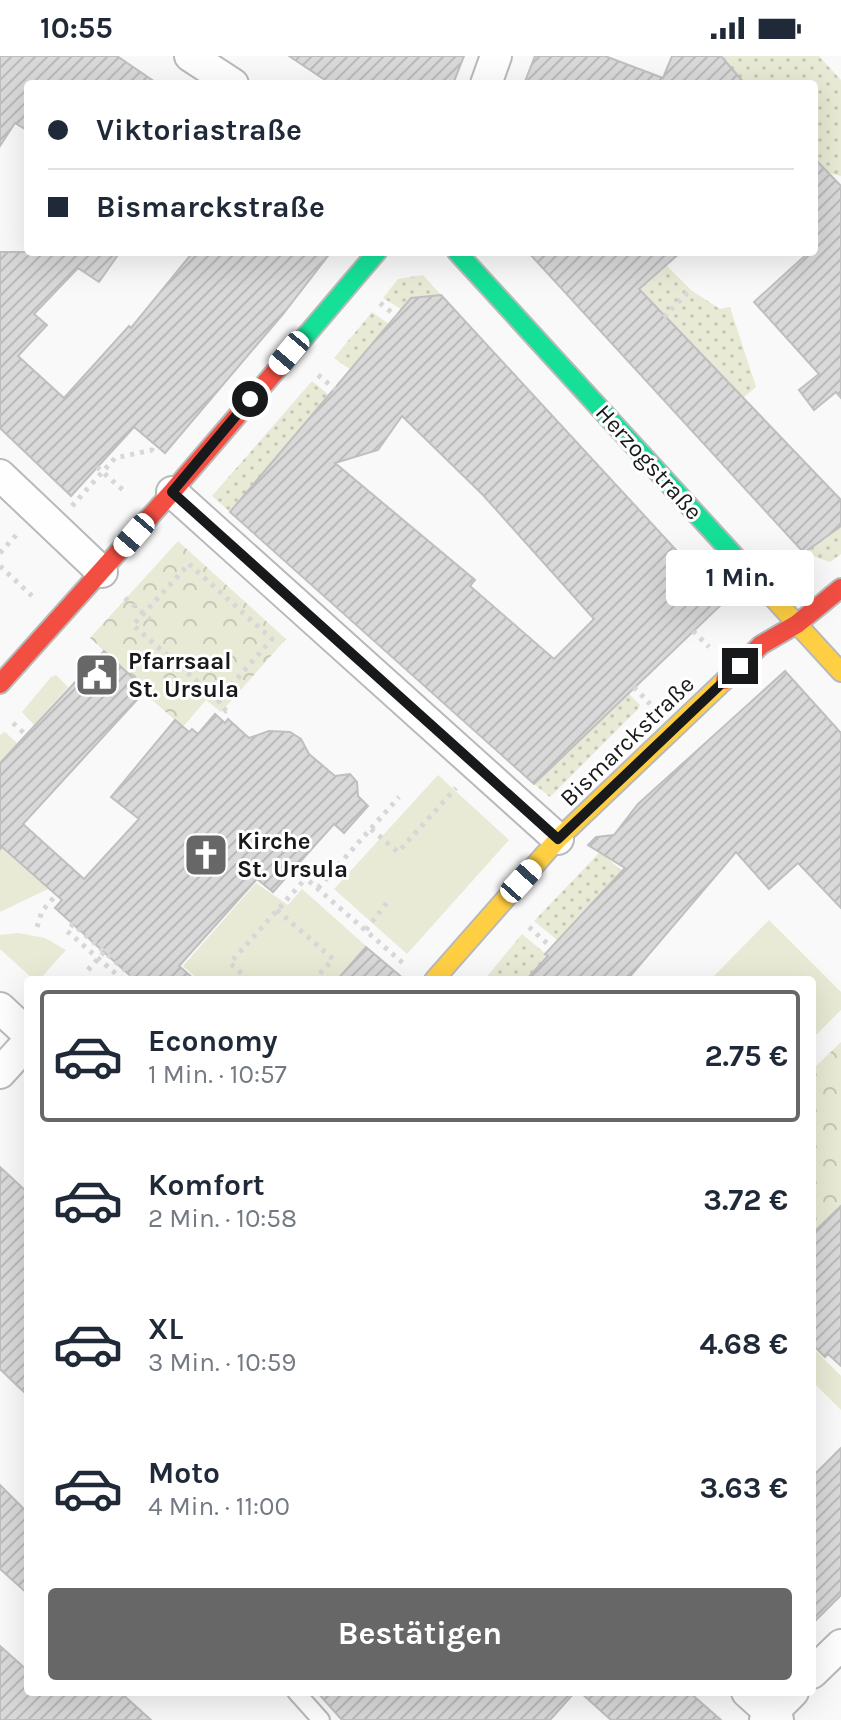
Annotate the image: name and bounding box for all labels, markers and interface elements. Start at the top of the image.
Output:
text: 10:55 [40,10,113,46]
text: Viktoriastraße [96,112,302,148]
text: Bismarckstraße [96,189,325,225]
car [264,327,314,379]
route start [232,381,268,417]
street label: Herzogstraße [590,399,708,525]
car [109,509,159,561]
callout: 1 Min. [666,550,814,606]
text: 1 Min. [706,562,774,593]
place label: Pfarrsaal St. Ursula [128,647,239,703]
route end [722,648,758,684]
public building icon: Pfarrsaal St. Ursula [73,651,121,699]
street label: Bismarckstraße [554,670,700,812]
place label: Kirche St. Ursula [237,827,348,883]
church icon: Kirche St. Ursula [182,831,230,879]
car [496,855,546,907]
icon: car [52,1020,124,1092]
text: Economy [148,1023,278,1059]
text: 2.75 € [704,1038,788,1074]
text: 1 Min. · 10:57 [148,1059,287,1090]
icon: car [52,1164,124,1236]
text: Komfort [148,1167,265,1203]
text: 3.72 € [703,1182,788,1218]
text: 2 Min. · 10:58 [148,1203,297,1234]
icon: car [52,1308,124,1380]
text: XL [148,1311,183,1347]
text: 4.68 € [699,1326,788,1362]
text: 3 Min. · 10:59 [148,1347,296,1378]
icon: car [52,1452,124,1524]
text: Moto [148,1455,220,1491]
text: 3.63 € [699,1470,788,1506]
text: 4 Min. · 11:00 [148,1491,290,1522]
button: Bestätigen [48,1588,792,1680]

